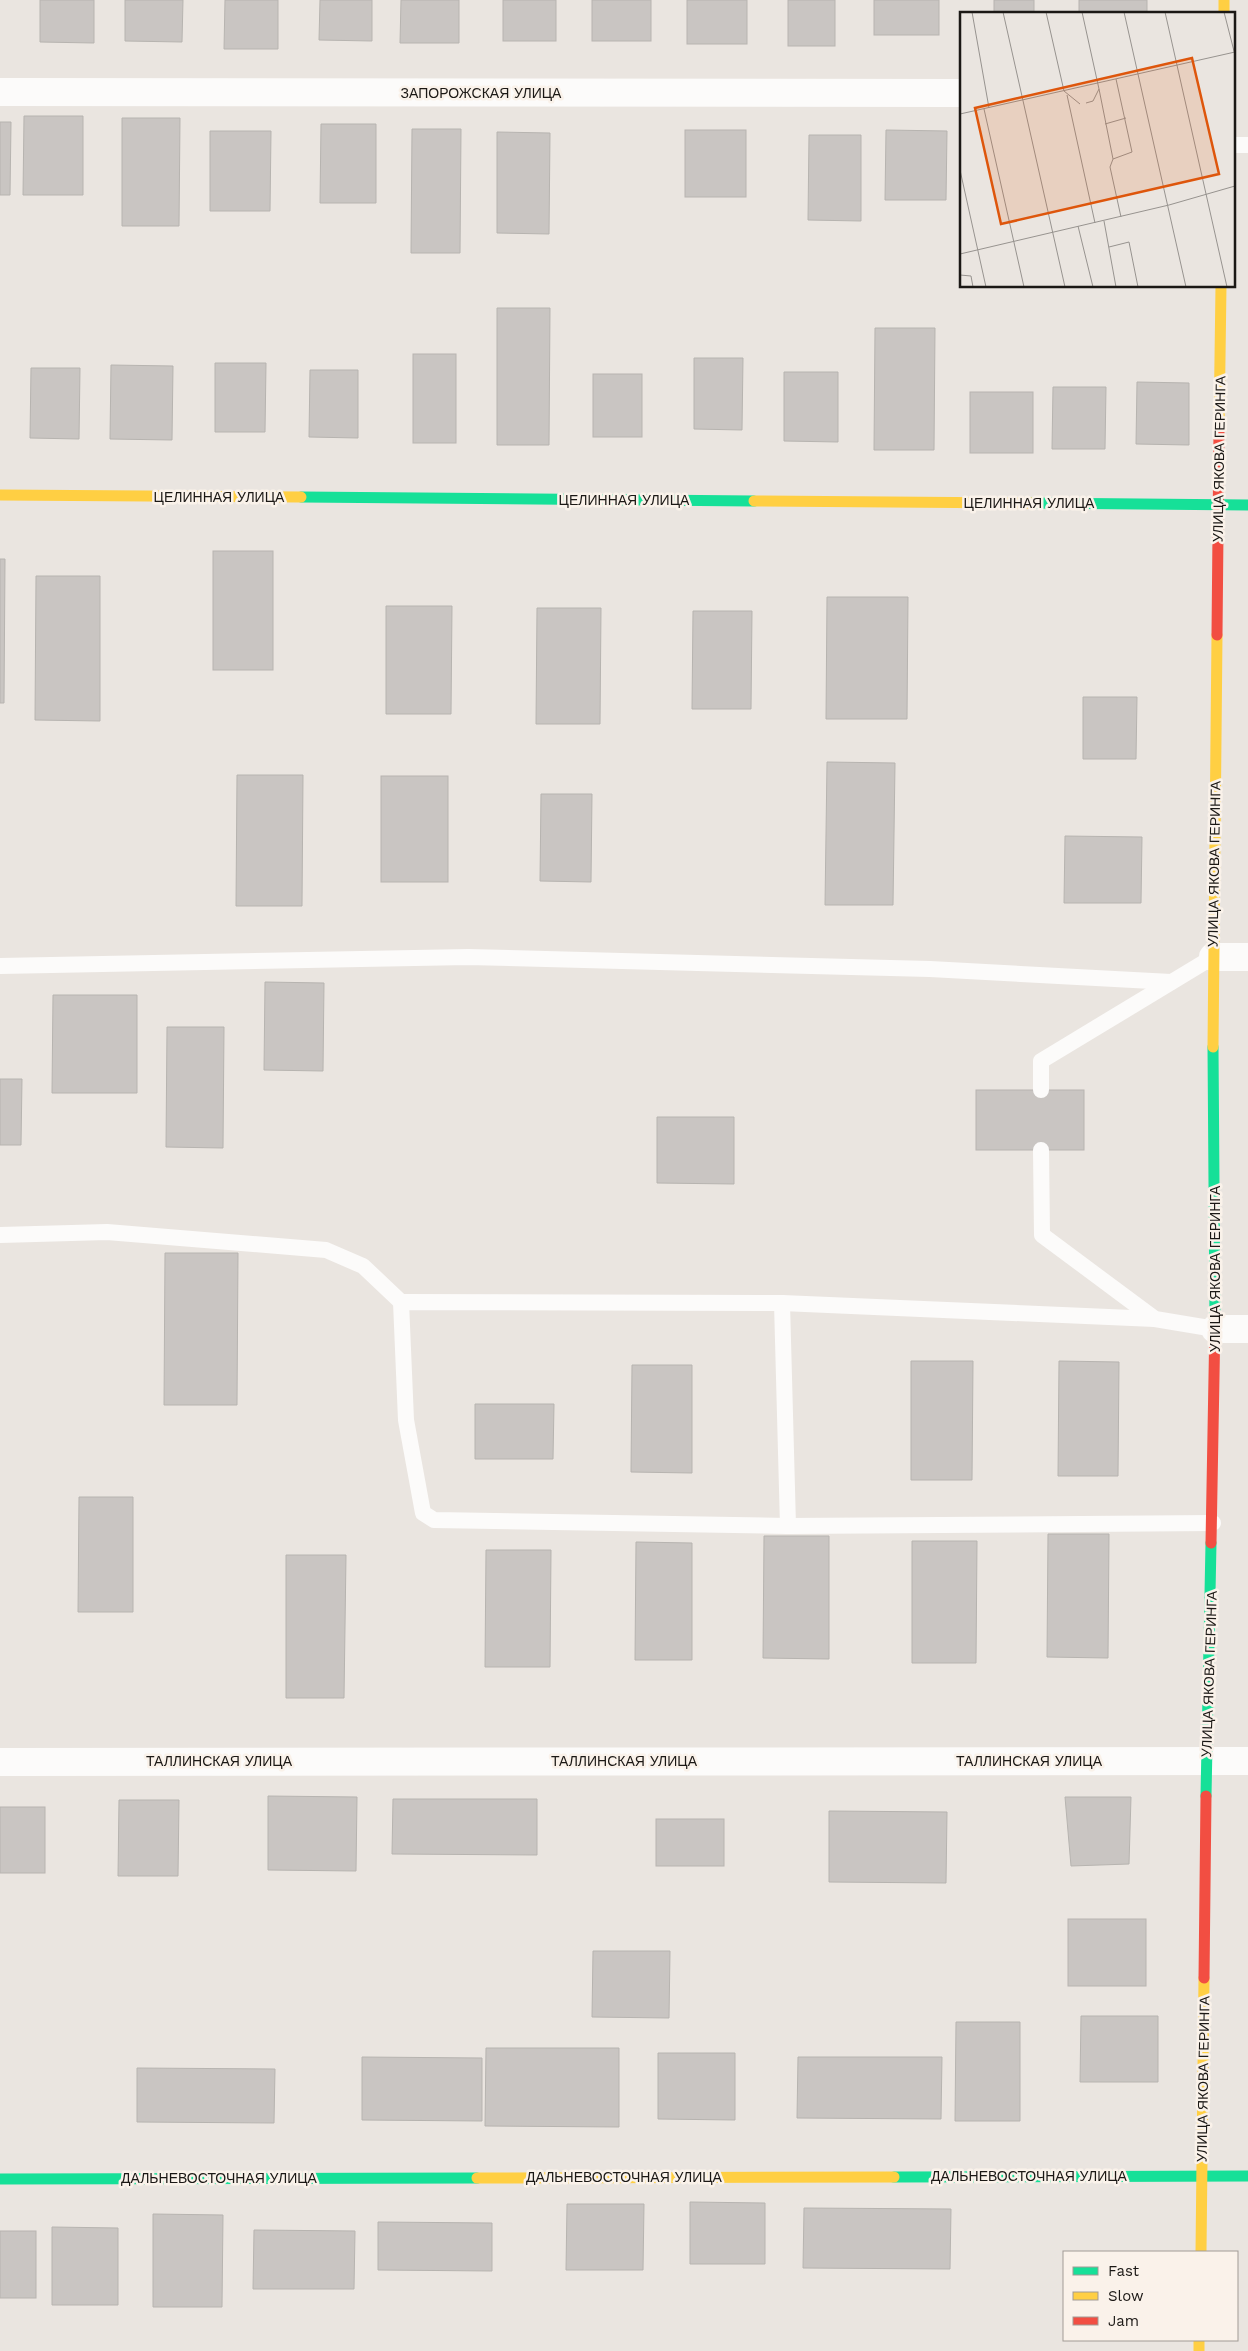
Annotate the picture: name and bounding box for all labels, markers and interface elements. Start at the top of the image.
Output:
inset map [960,12,1236,288]
street label: ЗАПОРОЖСКАЯ УЛИЦА [401,85,562,101]
street label: УЛИЦА ЯКОВА ГЕРИНГА [1210,375,1228,542]
street label: ЦЕЛИННАЯ УЛИЦА [154,489,285,505]
street label: ЦЕЛИННАЯ УЛИЦА [559,492,690,508]
street label: ЦЕЛИННАЯ УЛИЦА [964,495,1095,511]
street label: УЛИЦА ЯКОВА ГЕРИНГА [1205,780,1223,947]
street label: УЛИЦА ЯКОВА ГЕРИНГА [1207,1185,1223,1352]
street label: УЛИЦА ЯКОВА ГЕРИНГА [1198,1590,1220,1758]
street label: ТАЛЛИНСКАЯ УЛИЦА [146,1753,293,1769]
street label: ТАЛЛИНСКАЯ УЛИЦА [551,1753,698,1769]
street label: ТАЛЛИНСКАЯ УЛИЦА [956,1753,1103,1769]
street label: УЛИЦА ЯКОВА ГЕРИНГА [1194,1995,1212,2162]
street label: ДАЛЬНЕВОСТОЧНАЯ УЛИЦА [931,2168,1128,2184]
street label: ДАЛЬНЕВОСТОЧНАЯ УЛИЦА [526,2169,723,2185]
street label: ДАЛЬНЕВОСТОЧНАЯ УЛИЦА [121,2170,318,2186]
legend [1063,2251,1238,2341]
text: Fast [1108,2262,1140,2280]
text: Slow [1108,2287,1144,2305]
text: Jam [1108,2312,1139,2330]

